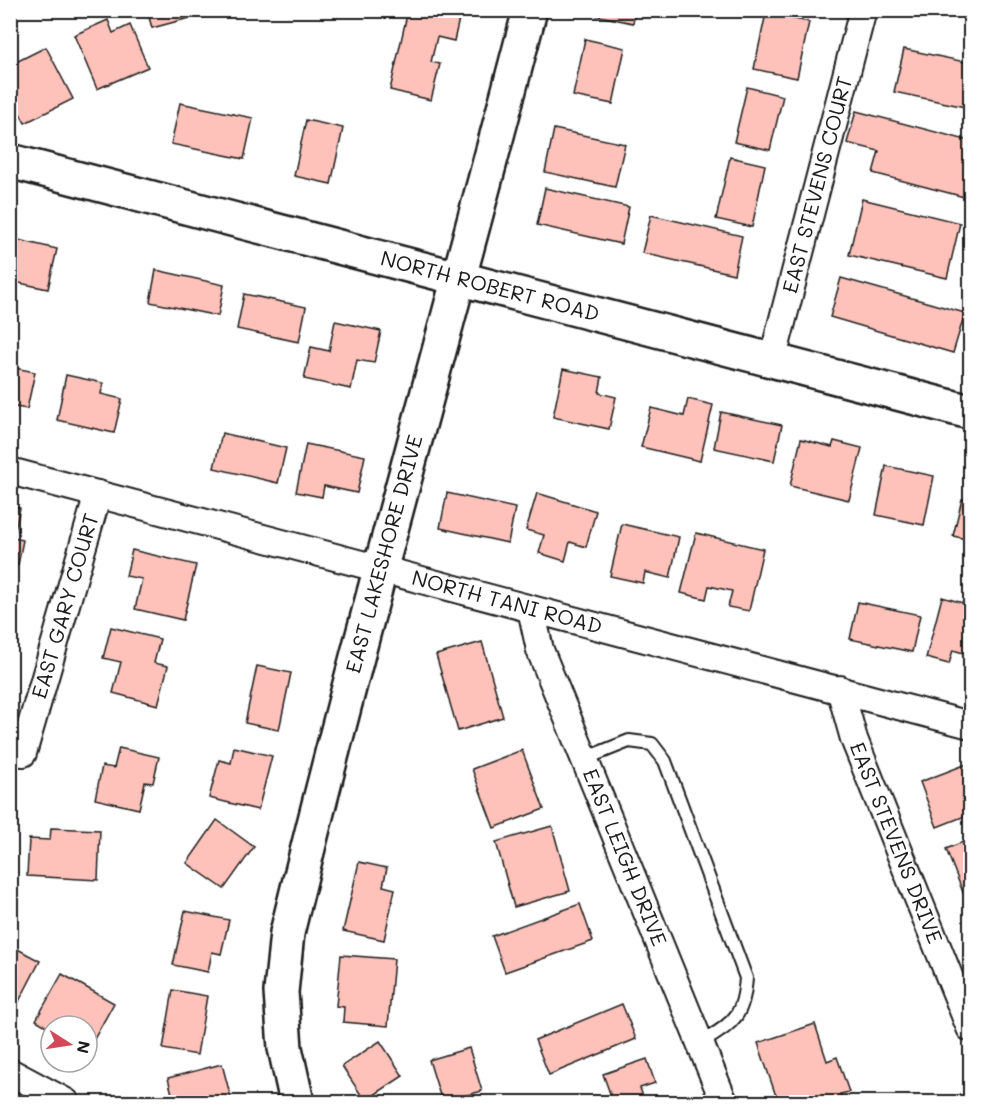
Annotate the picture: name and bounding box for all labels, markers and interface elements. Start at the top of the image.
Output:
street label: EAST STEVENS COURT [775,73,857,296]
street label: NORTH ROBERT ROAD [378,243,603,327]
street label: EAST LAKESHORE DRIVE [338,432,428,676]
street label: EAST GARY COURT [24,510,104,701]
street label: NORTH TANI ROAD [409,563,605,639]
street label: EAST STEVENS DRIVE [845,738,950,947]
street label: EAST LEIGH DRIVE [578,764,674,950]
north arrow [39,1014,99,1074]
text: N [73,1039,96,1055]

